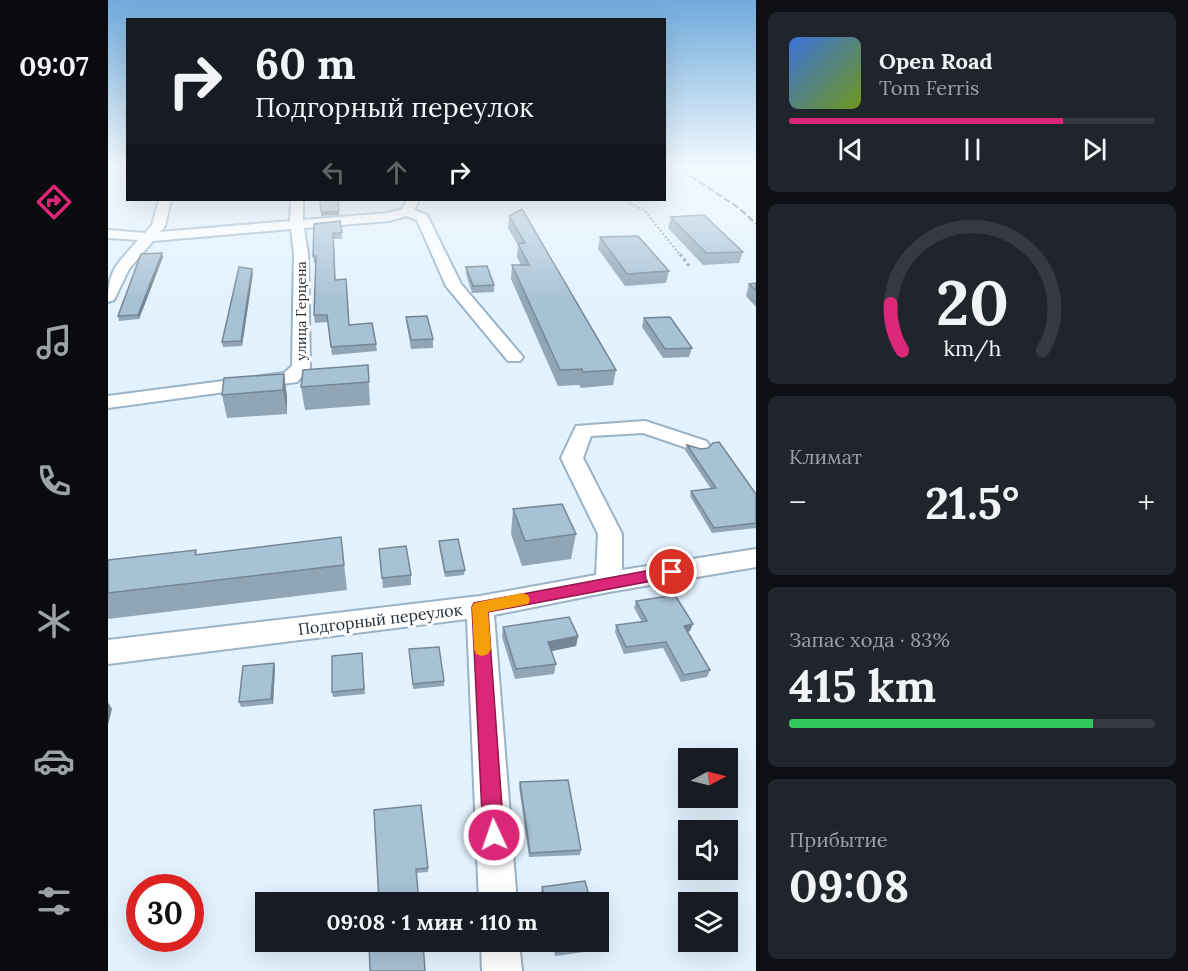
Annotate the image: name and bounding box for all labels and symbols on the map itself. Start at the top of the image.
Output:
street label: улица Герцена [292,261,310,361]
pin [646,546,697,597]
street label: Подгорный переулок [297,599,464,639]
north arrow [678,748,738,808]
position arrow [462,803,526,867]
speed limit sign: 30 [126,874,204,952]

